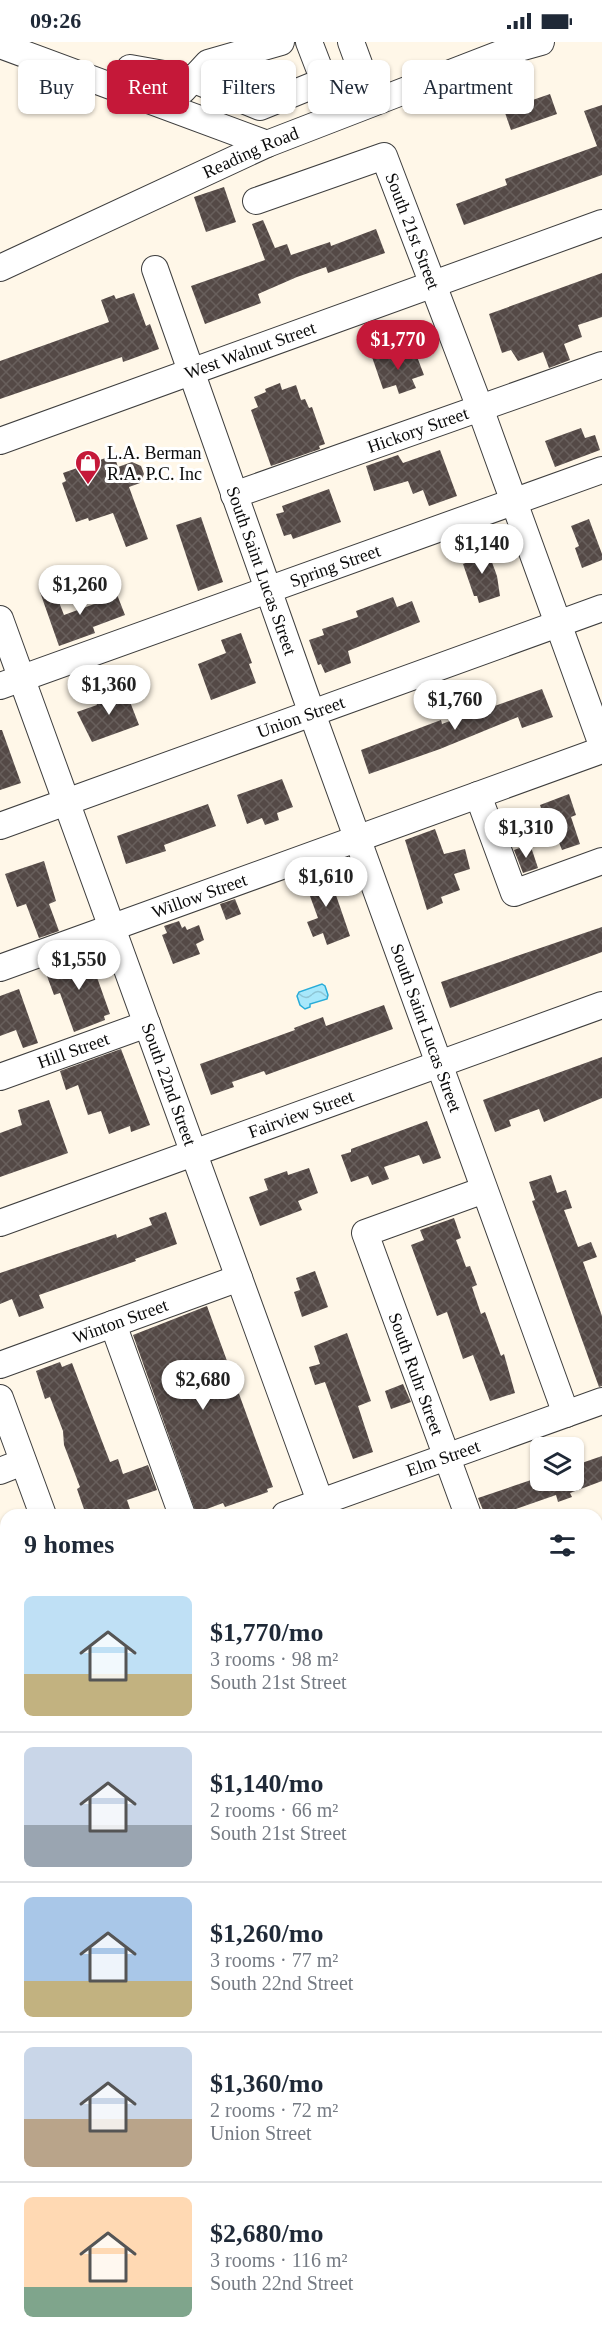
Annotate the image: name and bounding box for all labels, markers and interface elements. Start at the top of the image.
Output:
text: 09:26 [30,8,81,33]
chip: Buy [18,60,95,114]
chip: Rent [107,60,189,114]
chip: Filters [201,60,296,114]
chip: New [308,60,390,114]
chip: Apartment [402,60,534,114]
street label: Reading Road [200,123,301,182]
street label: South 21st Street [381,170,444,292]
street label: West Walnut Street [182,318,318,383]
pin: $1,770 [349,320,447,371]
text: $1,770 [371,328,426,350]
street label: Hickory Street [365,403,471,457]
place label: L.A. Berman R.A. P.C. Inc [107,443,202,484]
shop icon: L.A. Berman R.A. P.C. Inc [73,448,103,486]
street label: South Saint Lucas Street [223,484,300,658]
pin: $1,140 [433,524,531,575]
text: $1,140 [455,532,510,554]
street label: Spring Street [287,540,383,591]
pin: $1,260 [31,565,129,616]
text: $1,260 [53,573,108,595]
pin: $1,360 [60,665,158,716]
text: $1,360 [82,673,137,695]
pin: $1,760 [406,680,504,731]
text: $1,760 [428,688,483,710]
street label: Union Street [254,692,347,742]
pin: $1,310 [477,808,575,859]
text: $1,310 [499,816,554,838]
pin: $1,610 [277,857,375,908]
text: $1,610 [299,865,354,887]
street label: Willow Street [149,869,250,922]
pin: $1,550 [30,940,128,991]
street label: South Saint Lucas Street [386,941,466,1115]
text: $1,550 [52,948,107,970]
street label: South 22nd Street [137,1020,200,1148]
street label: Hill Street [35,1028,112,1073]
street label: Fairview Street [245,1086,356,1142]
street label: Winton Street [70,1295,171,1348]
street label: South Ruhr Street [385,1310,447,1438]
pin: $2,680 [154,1360,252,1411]
text: $2,680 [176,1368,231,1390]
street label: Elm Street [404,1436,483,1481]
map controls [530,1437,584,1491]
button: layers [530,1437,584,1491]
icon: filters [546,1529,579,1562]
text: 9 homes [24,1530,114,1559]
text: $1,770/mo [210,1618,323,1647]
icon: home [72,1620,144,1692]
text: 3 rooms · 98 m² [210,1648,338,1670]
text: South 21st Street [210,1671,347,1693]
text: $1,140/mo [210,1769,323,1798]
icon: home [72,1771,144,1843]
text: 2 rooms · 66 m² [210,1799,338,1821]
text: South 21st Street [210,1822,347,1844]
text: $1,260/mo [210,1919,323,1948]
icon: home [72,1921,144,1993]
text: 3 rooms · 77 m² [210,1949,338,1971]
text: South 22nd Street [210,1972,353,1994]
text: $1,360/mo [210,2069,323,2098]
icon: home [72,2071,144,2143]
text: 2 rooms · 72 m² [210,2099,338,2121]
text: Union Street [210,2122,312,2144]
text: $2,680/mo [210,2219,323,2248]
icon: home [72,2221,144,2293]
text: 3 rooms · 116 m² [210,2249,347,2271]
text: South 22nd Street [210,2272,353,2294]

